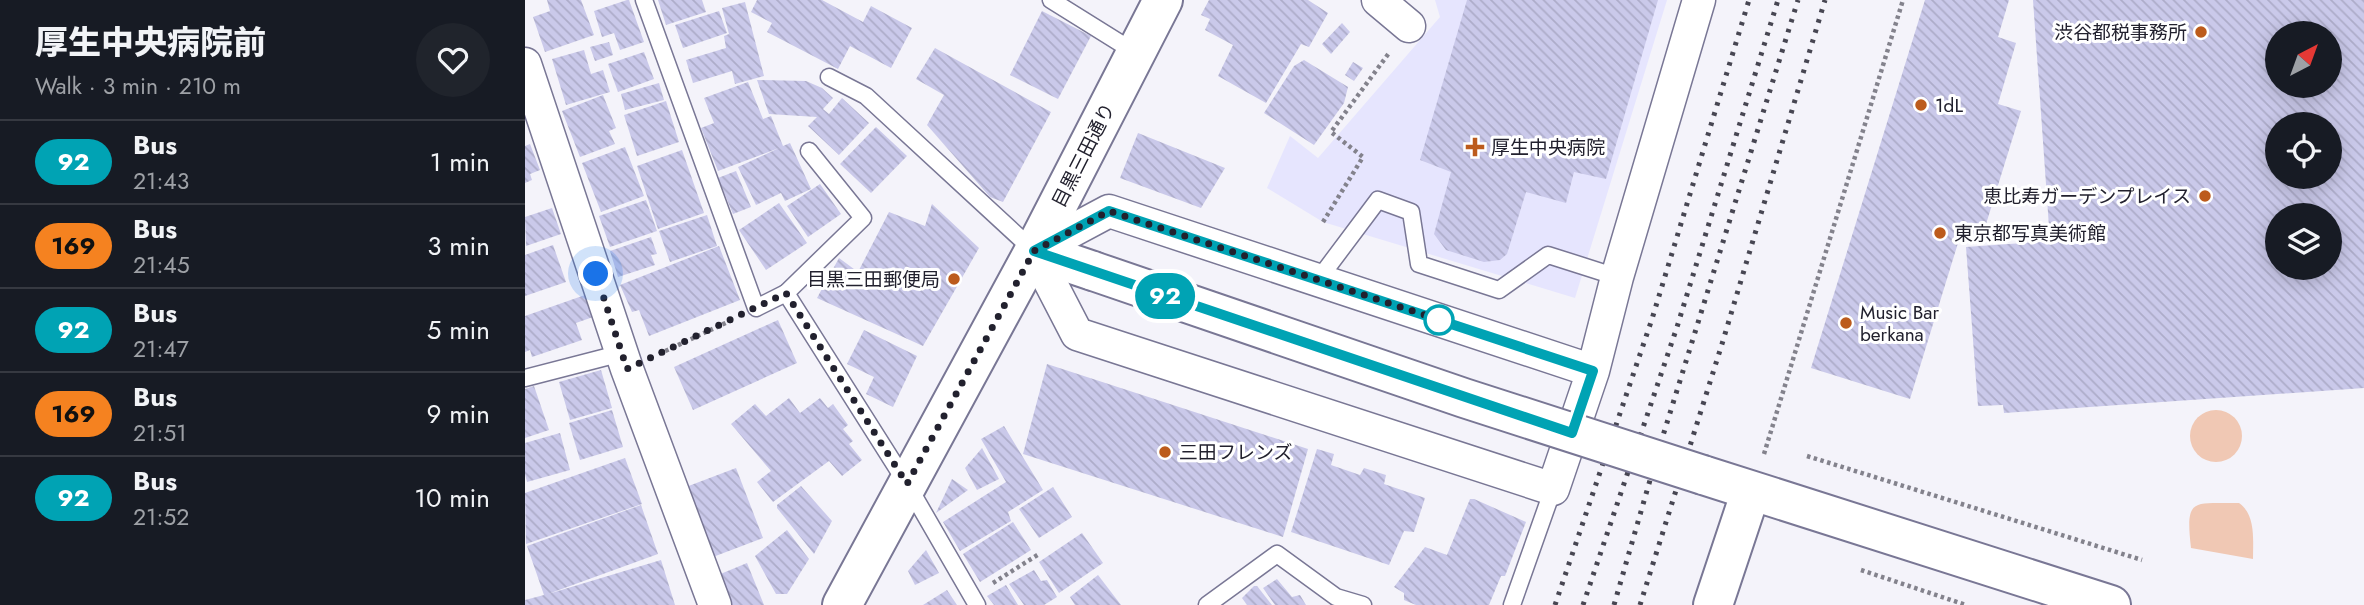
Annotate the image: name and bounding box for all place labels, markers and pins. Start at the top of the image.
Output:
place label: 渋谷都税事務所 [2054,19,2187,46]
marker: 渋谷都税事務所 [2193,24,2209,40]
place label: 1dL [1935,92,1963,119]
marker: 1dL [1913,97,1929,113]
place label: 厚生中央病院 [1491,134,1605,161]
marker: 厚生中央病院 [1465,137,1485,157]
place label: 恵比寿ガーデンプレイス [1983,183,2191,210]
marker: 恵比寿ガーデンプレイス [2197,188,2213,204]
place label: 東京都写真美術館 [1954,220,2106,247]
marker: 東京都写真美術館 [1932,225,1948,241]
place label: 目黒三田郵便局 [807,266,940,293]
marker: 目黒三田郵便局 [946,271,962,287]
place label: Music Bar berkana [1860,299,1939,348]
unlabelled marker [1424,305,1454,335]
marker: Music Bar berkana [1838,315,1854,331]
place label: 三田フレンズ [1179,439,1293,466]
marker: 三田フレンズ [1157,444,1173,460]

